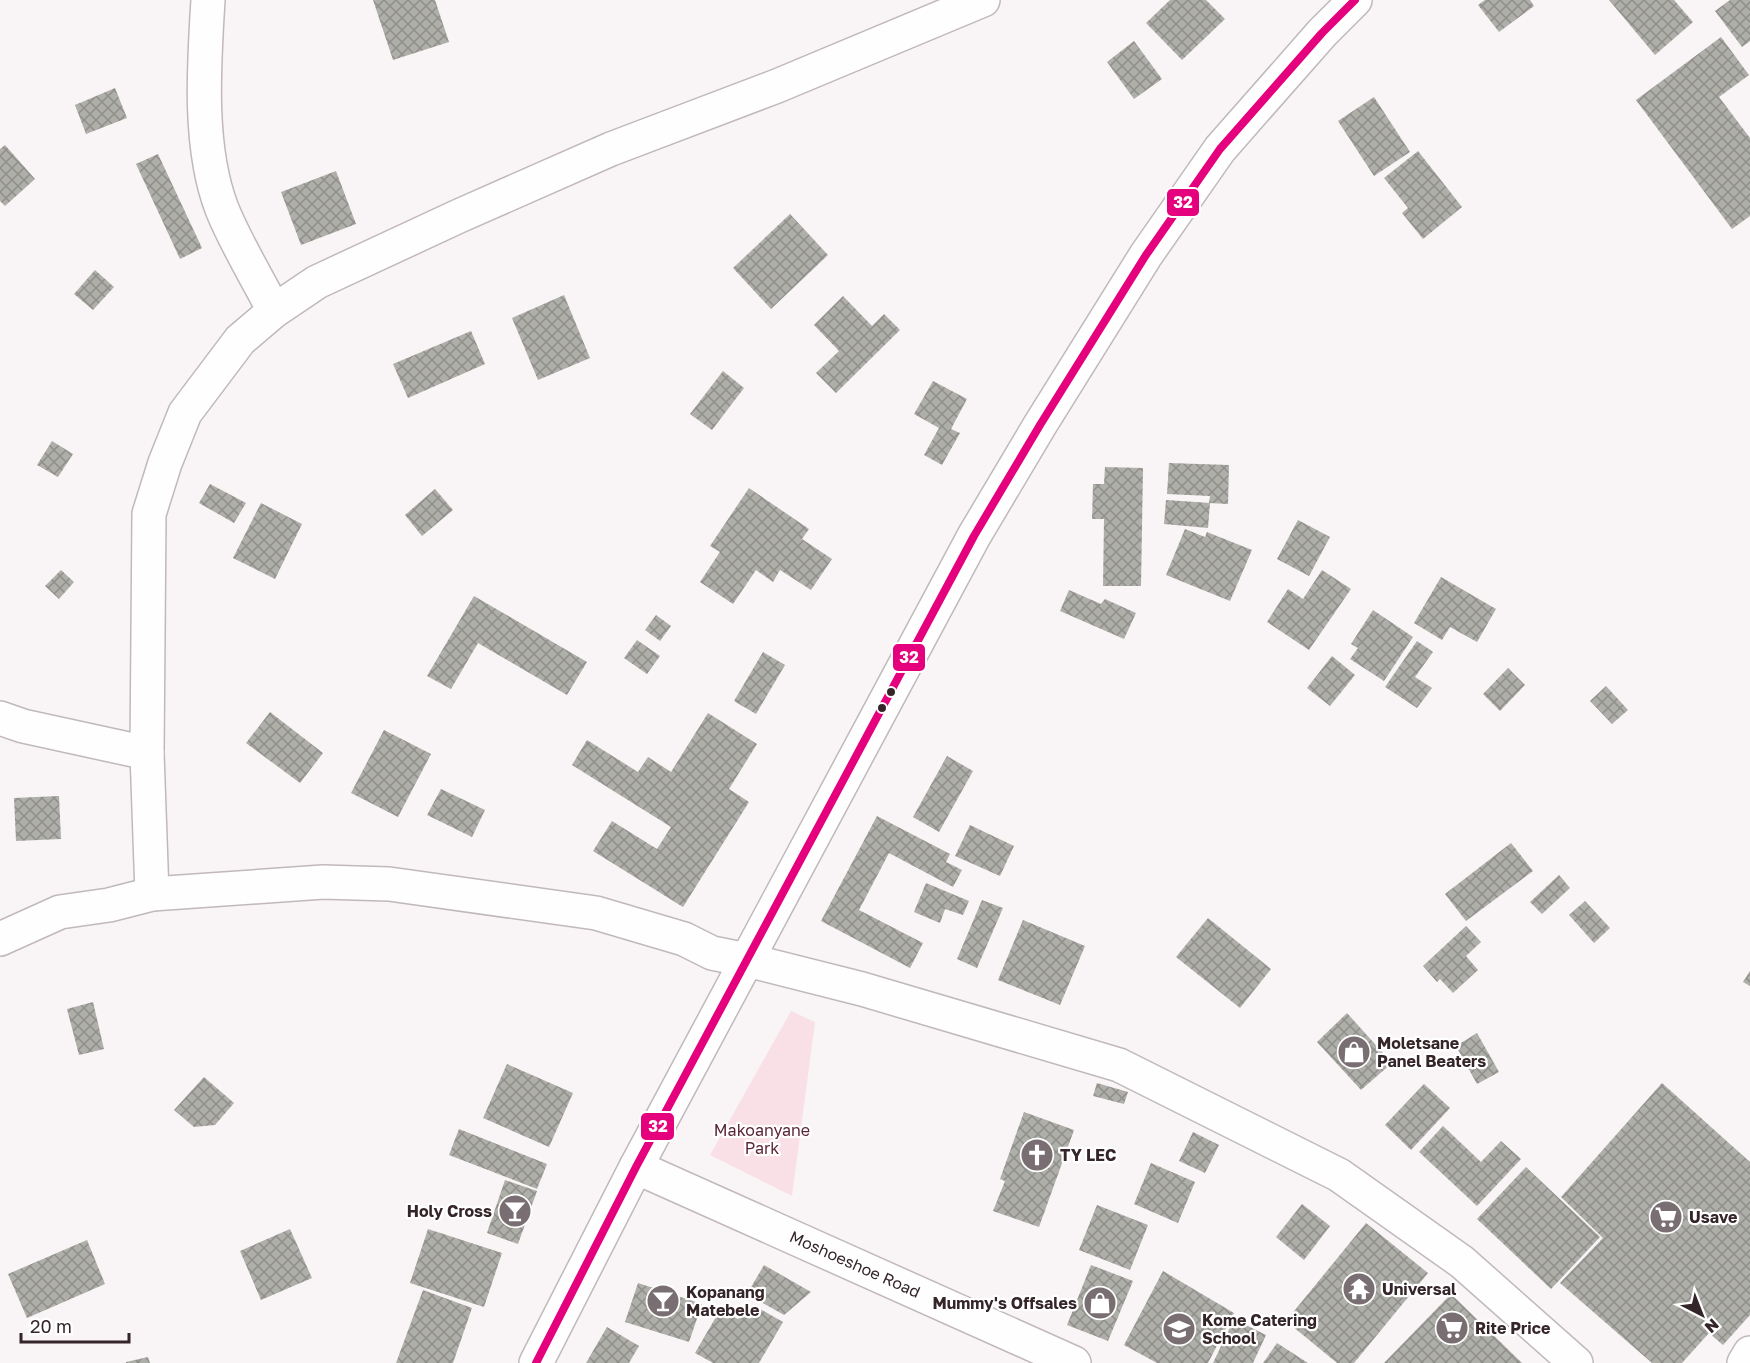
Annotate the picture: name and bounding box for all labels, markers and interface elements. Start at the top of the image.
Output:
line badge: 32 [1166,188,1200,217]
text: 32 [1173,192,1193,212]
line badge: 32 [892,643,926,672]
text: 32 [899,647,919,667]
unlabelled marker [885,686,897,698]
unlabelled marker [876,702,888,714]
place label: Moletsane Panel Beaters [1377,1033,1486,1071]
shop icon: Moletsane Panel Beaters [1336,1034,1372,1070]
line badge: 32 [640,1112,675,1141]
text: 32 [648,1116,668,1136]
park label: Makoanyane Park [714,1120,810,1158]
church icon: TY LEC [1019,1137,1055,1173]
place label: TY LEC [1060,1145,1116,1165]
bar icon: Holy Cross [497,1193,533,1229]
supermarket icon: Usave [1648,1199,1684,1235]
place label: Holy Cross [407,1201,492,1221]
place label: Usave [1689,1207,1737,1227]
street label: Moshoeshoe Road [787,1226,923,1302]
temple icon: Universal [1341,1271,1377,1307]
place label: Universal [1382,1279,1457,1299]
place label: Kopanang Matebele [686,1282,765,1320]
bar icon: Kopanang Matebele [645,1283,681,1319]
shop icon: Mummy's Offsales [1082,1285,1118,1321]
north arrow [1672,1285,1732,1345]
place label: Mummy's Offsales [932,1293,1077,1313]
scale bar [21,1306,129,1344]
place label: Kome Catering School [1202,1310,1317,1348]
supermarket icon: Rite Price [1434,1310,1470,1346]
school or university icon: Kome Catering School [1161,1311,1197,1347]
text: 20 m [30,1315,72,1337]
text: N [1701,1315,1723,1338]
place label: Rite Price [1475,1318,1550,1338]

